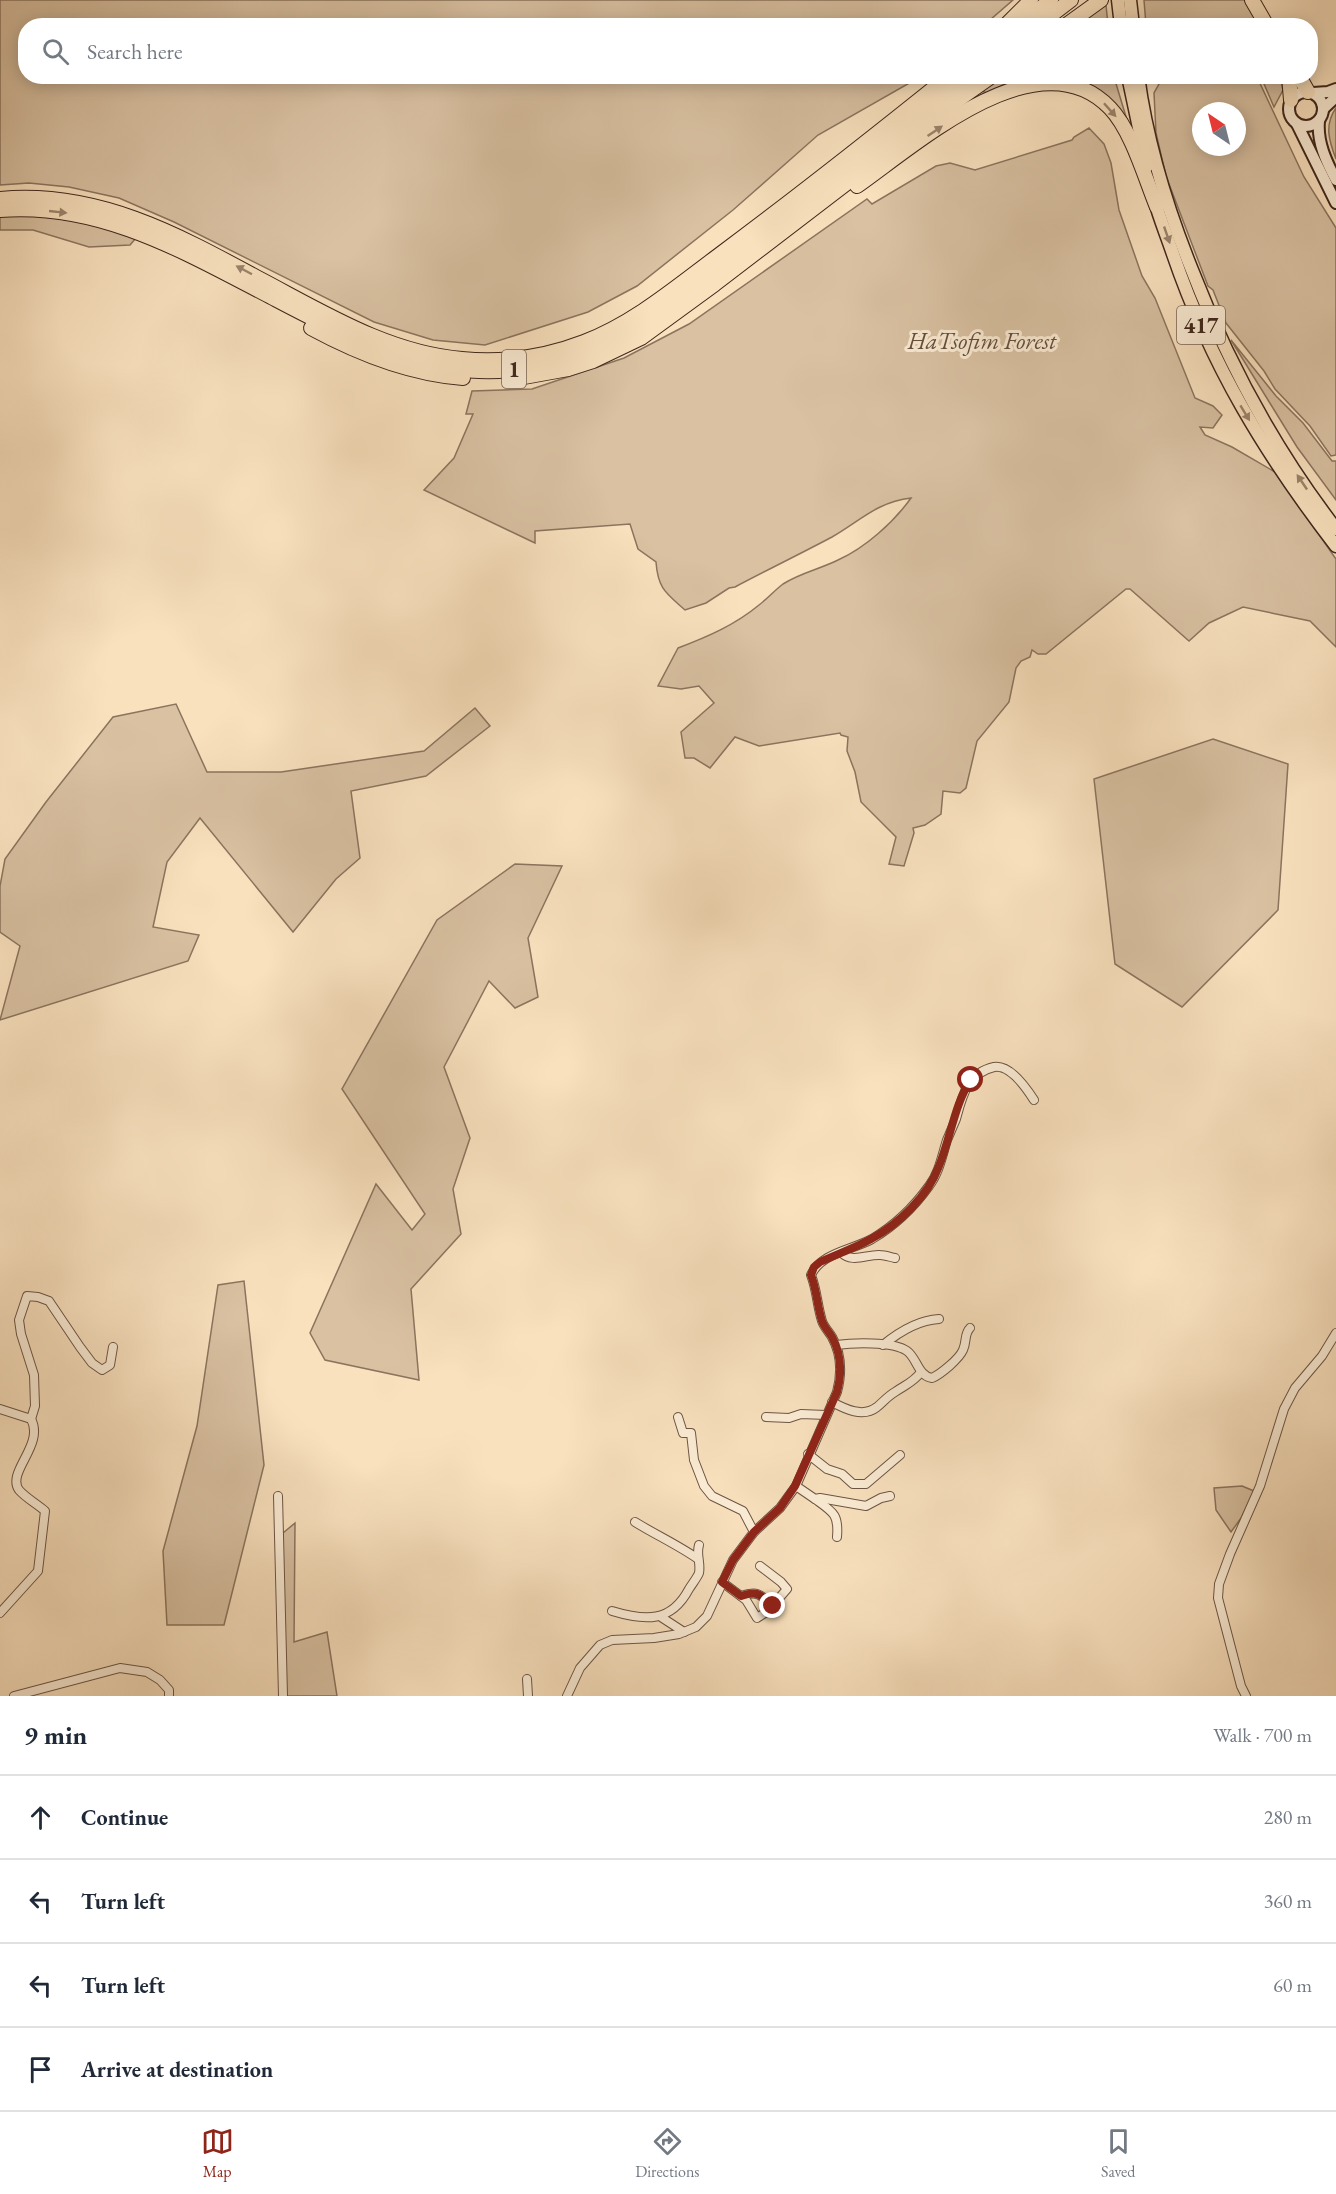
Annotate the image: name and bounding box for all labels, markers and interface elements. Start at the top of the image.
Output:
search box [18,18,1318,84]
icon: search [39,35,72,68]
text: Search here [87,37,182,66]
one-way arrow [1103,102,1116,117]
north arrow [1192,102,1246,156]
one-way arrow [927,125,943,137]
one-way arrow [49,207,68,216]
one-way arrow [1162,226,1172,244]
one-way arrow [235,265,252,275]
road number: 417 [1177,306,1225,344]
park label: HaTsofim Forest [907,325,1057,356]
road number: 1 [502,350,526,388]
one-way arrow [1239,405,1250,421]
one-way arrow [1296,473,1307,490]
route start [957,1066,983,1092]
route end [759,1592,785,1618]
text: 9 min [24,1718,87,1752]
text: Walk · 700 m [1213,1722,1312,1748]
icon: ahead [24,1801,57,1834]
text: Continue [81,1803,168,1832]
text: 280 m [1264,1804,1312,1830]
icon: left [24,1885,57,1918]
text: Turn left [81,1887,165,1916]
text: 360 m [1264,1888,1312,1914]
icon: left [24,1969,57,2002]
text: Turn left [81,1971,165,2000]
text: 60 m [1273,1972,1312,1998]
icon: arrive [24,2053,57,2086]
text: Arrive at destination [81,2055,273,2084]
tab: Map [201,2125,234,2182]
tab: Directions [635,2125,700,2182]
tab: Saved [1101,2125,1135,2182]

